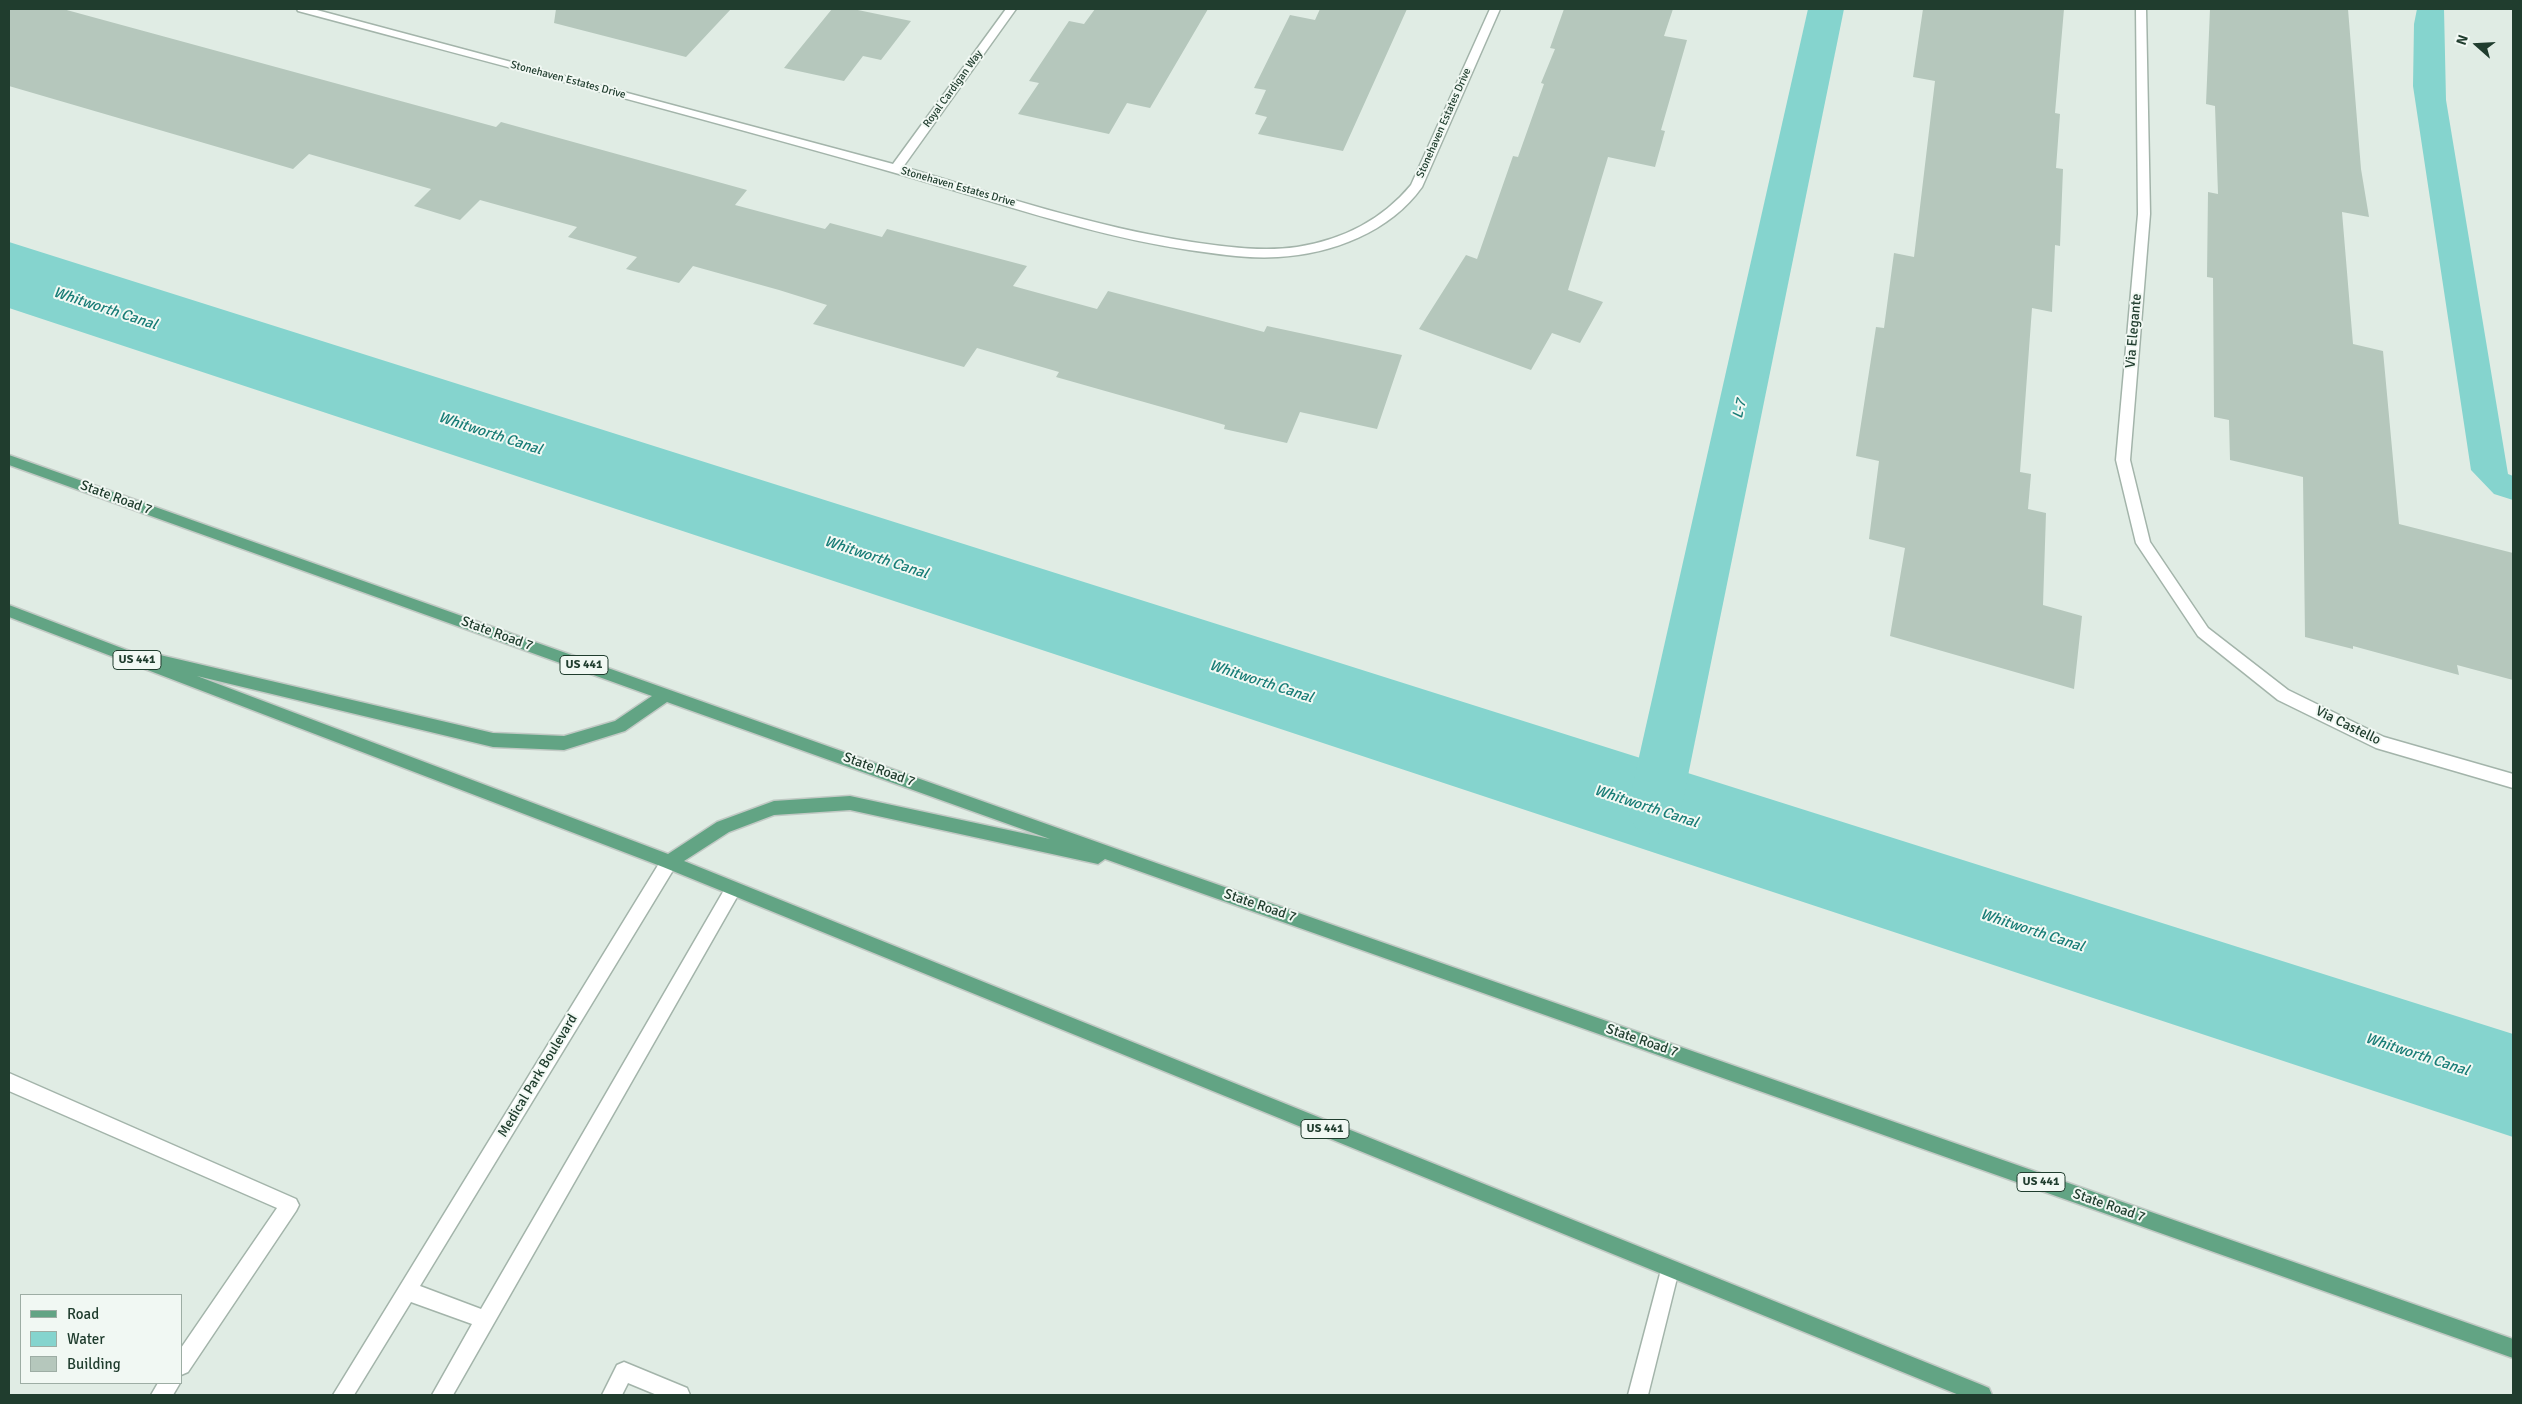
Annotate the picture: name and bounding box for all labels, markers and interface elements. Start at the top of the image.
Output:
north arrow [2452,20,2502,70]
text: N [2453,33,2472,47]
street label: Royal Cardigan Way [920,48,986,130]
street label: Stonehaven Estates Drive [509,58,627,102]
street label: Stonehaven Estates Drive [1414,66,1474,180]
street label: Stonehaven Estates Drive [899,164,1017,210]
water label: Whitworth Canal [51,284,159,334]
street label: Via Elegante [2122,293,2146,369]
water label: L-7 [1729,398,1751,420]
water label: Whitworth Canal [436,409,544,459]
street label: State Road 7 [78,477,154,519]
water label: Whitworth Canal [822,533,930,583]
street label: State Road 7 [459,613,535,655]
road number: US 441 [113,650,161,670]
road number: US 441 [560,656,608,674]
water label: Whitworth Canal [1207,657,1315,707]
street label: Via Castello [2313,703,2383,749]
street label: State Road 7 [841,749,917,791]
water label: Whitworth Canal [1592,782,1700,832]
street label: State Road 7 [1222,886,1298,926]
water label: Whitworth Canal [1978,906,2086,956]
street label: Medical Park Boulevard [495,1011,581,1141]
street label: State Road 7 [1604,1021,1680,1061]
water label: Whitworth Canal [2363,1030,2471,1080]
road number: US 441 [1301,1120,1349,1138]
road number: US 441 [2017,1172,2065,1192]
street label: State Road 7 [2071,1186,2147,1226]
legend [20,1294,182,1384]
text: Road [67,1305,99,1323]
text: Water [67,1330,105,1348]
text: Building [67,1355,121,1373]

